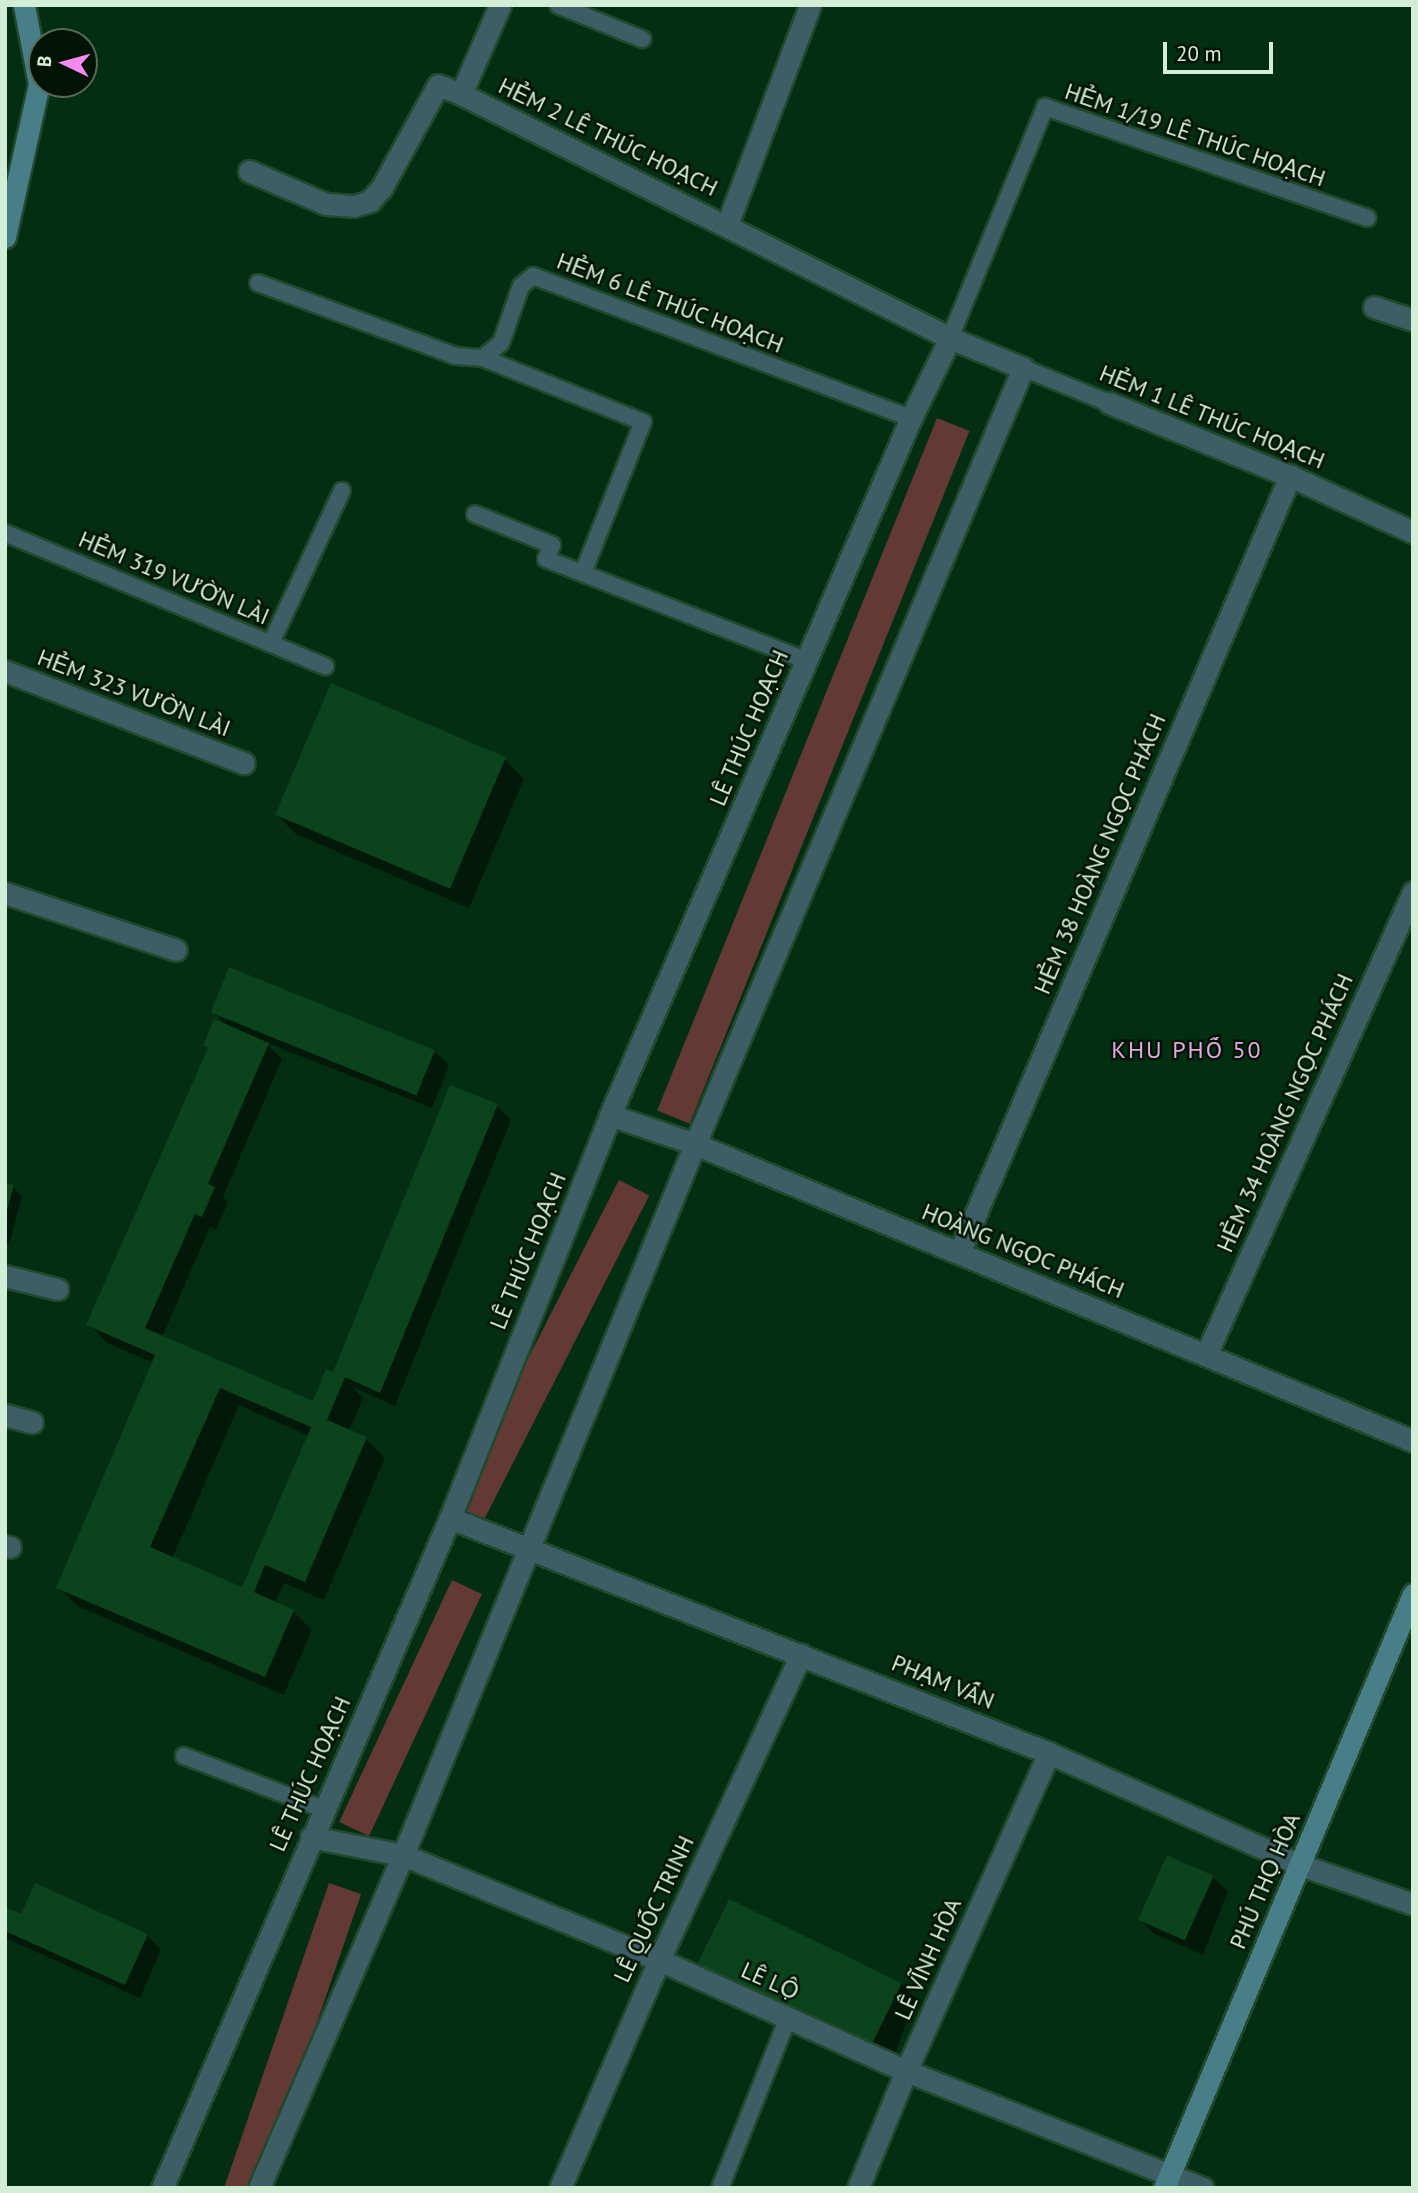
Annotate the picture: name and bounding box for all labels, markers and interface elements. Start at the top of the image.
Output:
north arrow [28,28,98,98]
scale bar [1166,28,1276,72]
text: 20 m [1176,40,1222,67]
text: B [32,55,57,68]
street label: HẺM 2 LÊ THÚC HOẠCH [493,72,723,202]
street label: HẺM 1/19 LÊ THÚC HOẠCH [1061,77,1329,193]
street label: HẺM 6 LÊ THÚC HOẠCH [552,247,788,359]
street label: HẺM 1 LÊ THÚC HOẠCH [1095,359,1329,475]
street label: HẺM 319 VƯỜN LÀI [74,525,274,631]
street label: HẺM 323 VƯỜN LÀI [33,643,235,743]
street label: LÊ THÚC HOẠCH [703,645,795,811]
street label: HẺM 38 HOÀNG NGỌC PHÁCH [1028,709,1172,999]
street label: HẺM 34 HOÀNG NGỌC PHÁCH [1211,969,1359,1257]
district label: KHU PHỐ 50 [1113,1036,1261,1064]
street label: LÊ THÚC HOẠCH [484,1168,572,1334]
street label: HOÀNG NGỌC PHÁCH [918,1198,1128,1304]
street label: PHẠM VẤN [887,1649,999,1715]
street label: LÊ THÚC HOẠCH [263,1692,357,1856]
street label: PHÚ THỌ HÒA [1224,1809,1306,1953]
street label: LÊ QUỐC TRINH [608,1831,700,1987]
street label: LÊ VĨNH HÒA [889,1894,967,2024]
street label: LÊ LỘ [737,1956,803,2006]

